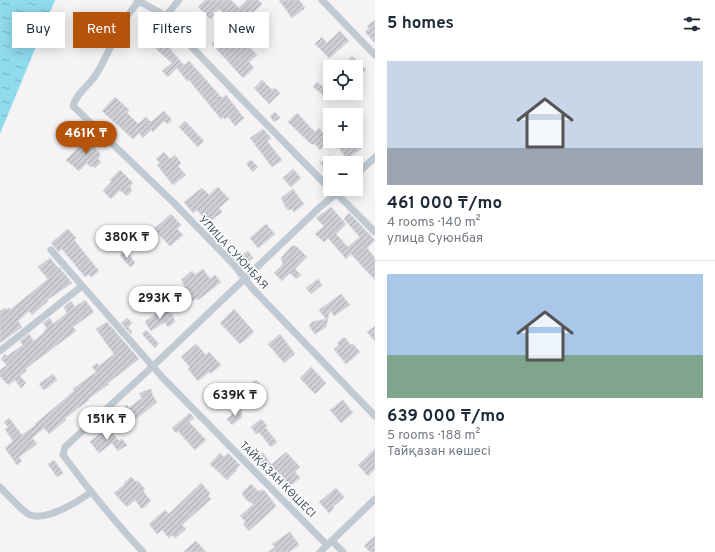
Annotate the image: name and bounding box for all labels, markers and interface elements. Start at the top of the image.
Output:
chip: Buy [12,12,65,48]
chip: Rent [73,12,130,48]
chip: Filters [138,12,206,48]
chip: New [214,12,269,48]
text: 5 homes [387,13,454,35]
icon: filters [681,13,703,35]
map controls [323,60,363,196]
button: locate [323,60,363,100]
icon: home [509,87,581,159]
button: + [323,108,363,148]
pin: 461K ₸ [53,121,119,155]
text: 461K ₸ [65,126,107,142]
button: − [323,156,363,196]
text: 461 000 ₸/mo [387,193,502,215]
street label: УЛИЦА СУЮНБАЯ [196,213,271,292]
text: 4 rooms · 140 m² [387,215,481,231]
pin: 380K ₸ [94,225,160,259]
text: 380K ₸ [104,230,150,246]
text: улица Суюнбая [387,231,483,247]
pin: 293K ₸ [127,286,193,320]
text: 293K ₸ [138,291,182,307]
icon: home [509,300,581,372]
pin: 639K ₸ [202,383,268,417]
text: 639K ₸ [213,388,257,404]
text: 639 000 ₸/mo [387,406,505,428]
pin: 151K ₸ [74,407,140,441]
text: 151K ₸ [87,412,127,428]
text: 5 rooms · 188 m² [387,428,480,444]
street label: ТАЙҚАЗАН КӨШЕСІ [236,438,319,521]
text: Тайқазан көшесі [387,444,491,460]

